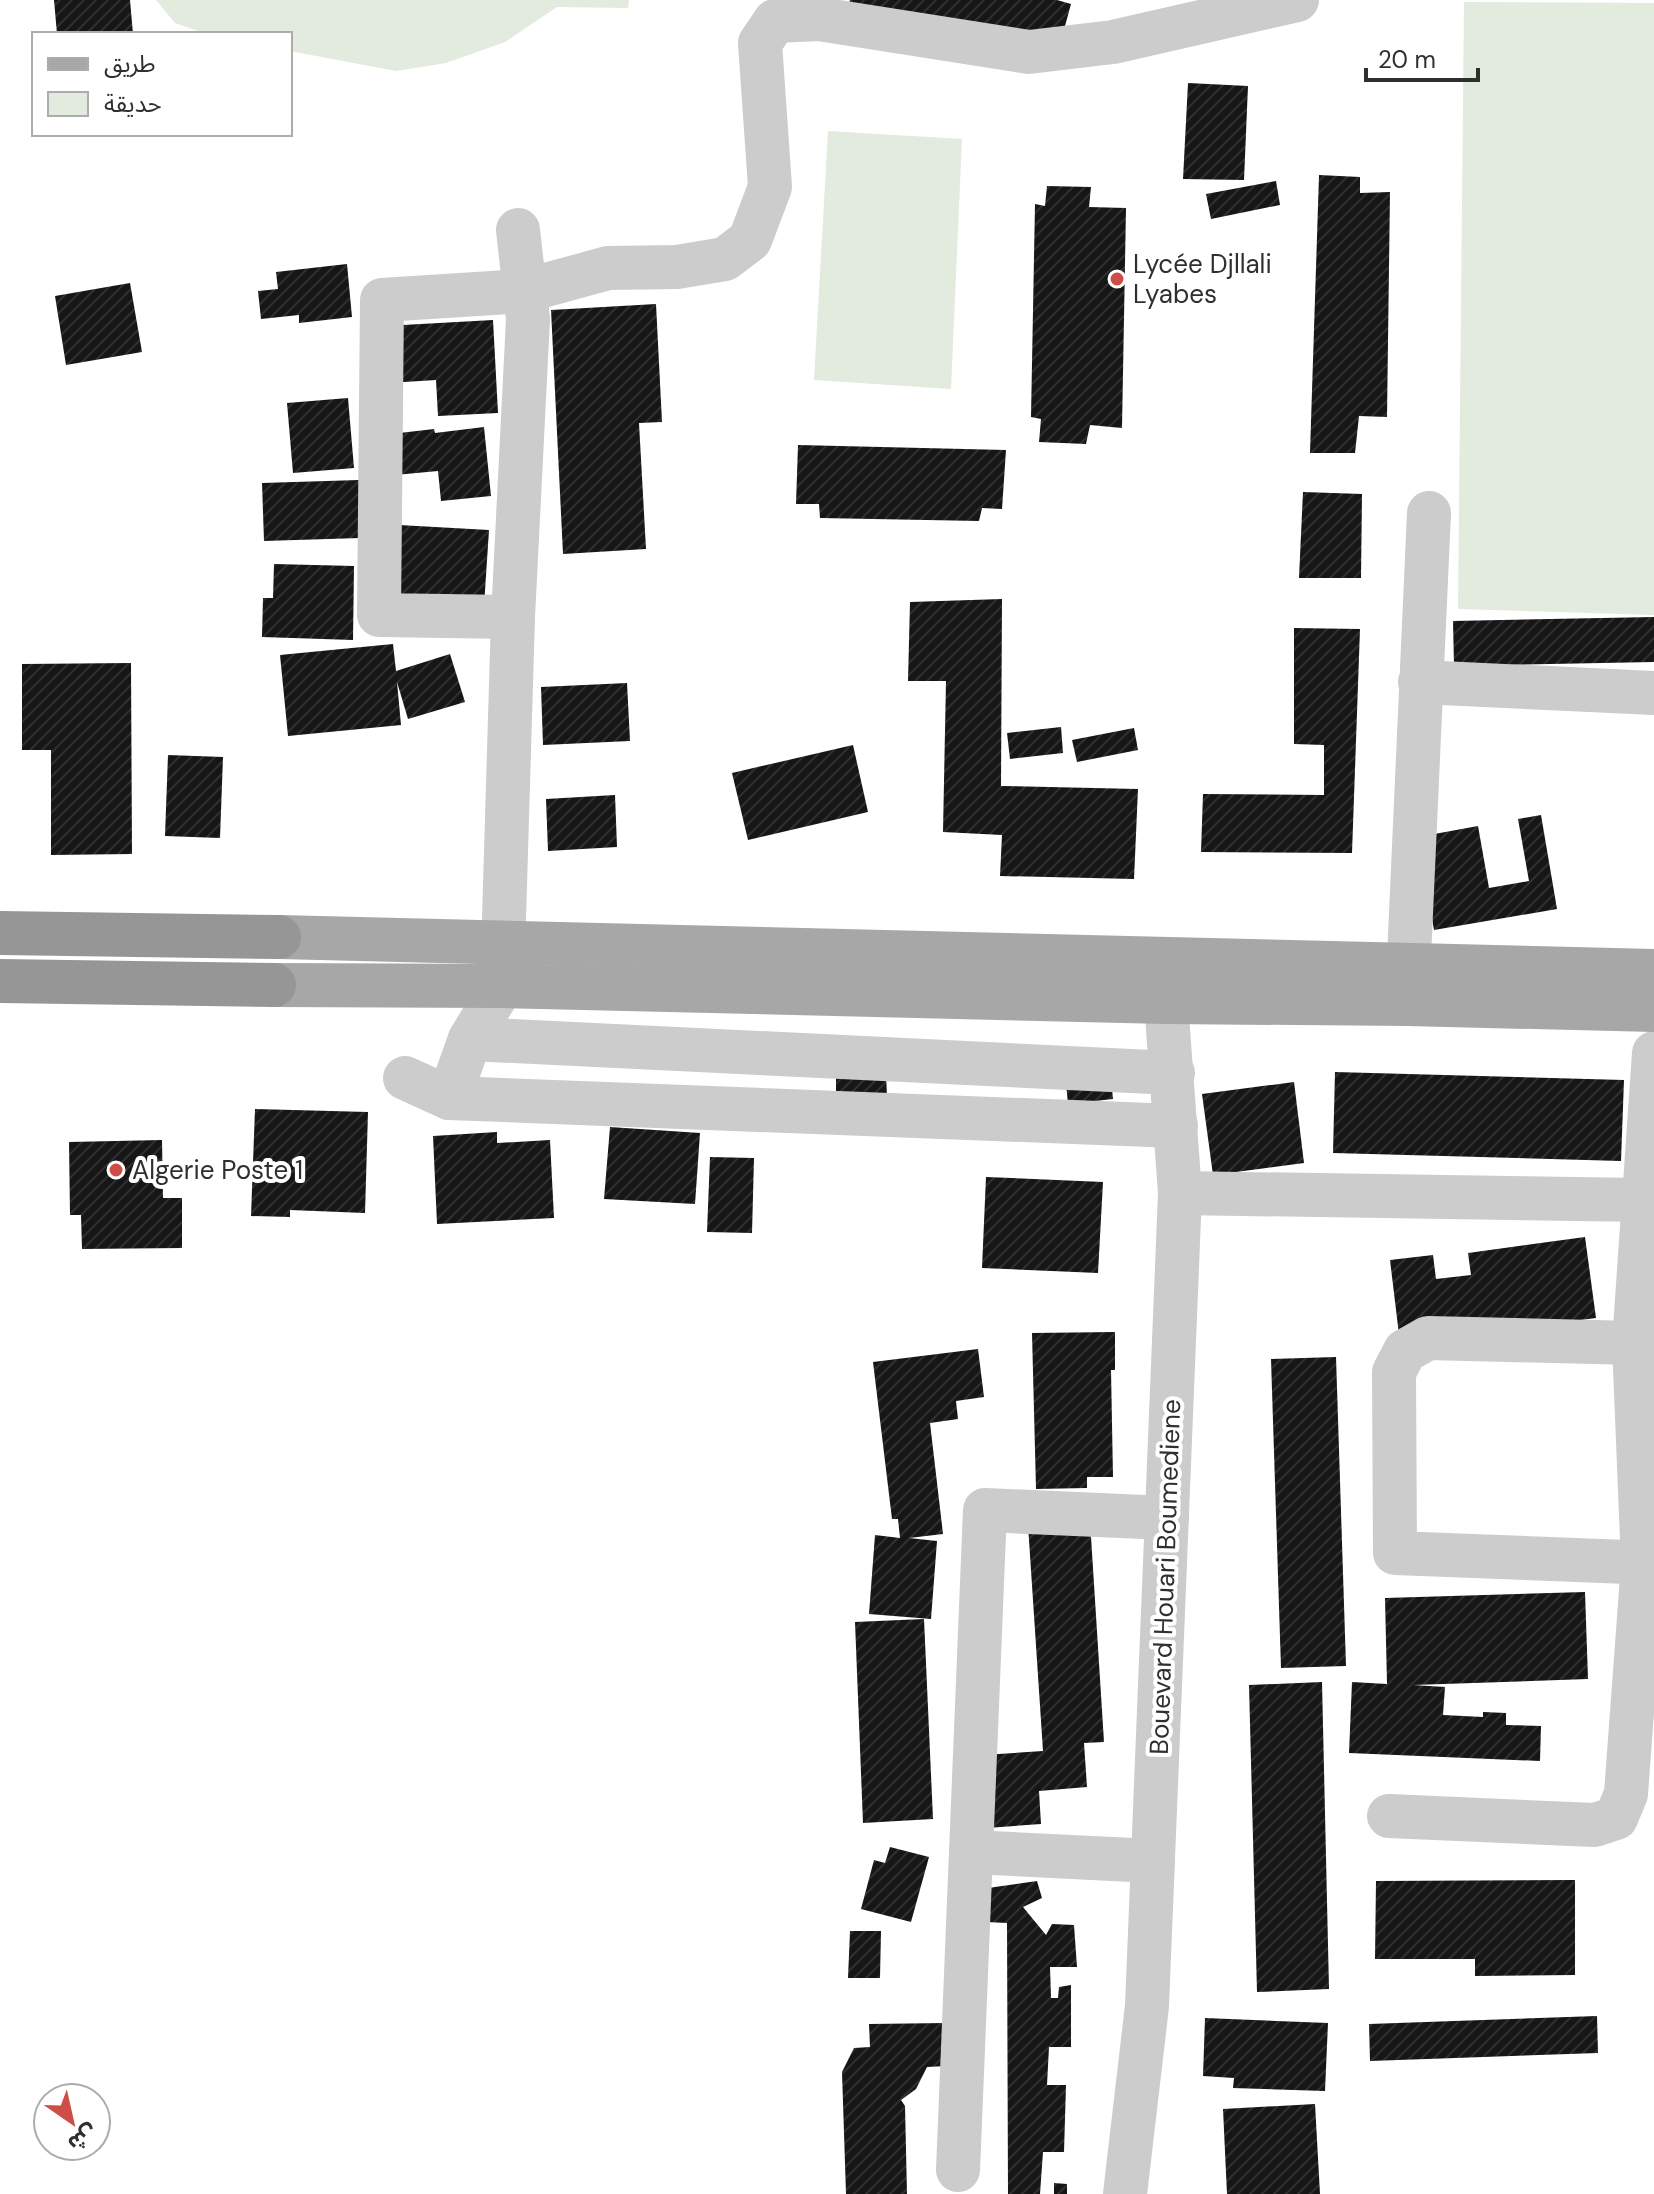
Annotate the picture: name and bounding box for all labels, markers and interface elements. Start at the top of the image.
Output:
legend [32,32,292,136]
scale bar [1366,32,1478,82]
text: 20 m [1378,44,1436,75]
text: طريق [104,48,156,79]
text: حديقة [104,88,162,119]
place label: Lycée Djllali Lyabes [1133,247,1272,311]
marker: Lycée Djllali Lyabes [1108,270,1126,288]
place label: Algerie Poste 1 [132,1153,303,1187]
marker: Algerie Poste 1 [107,1161,125,1179]
street label: Bouevard Houari Boumediene [1142,1399,1188,1755]
north arrow [32,2082,112,2162]
text: ش [62,2118,104,2159]

